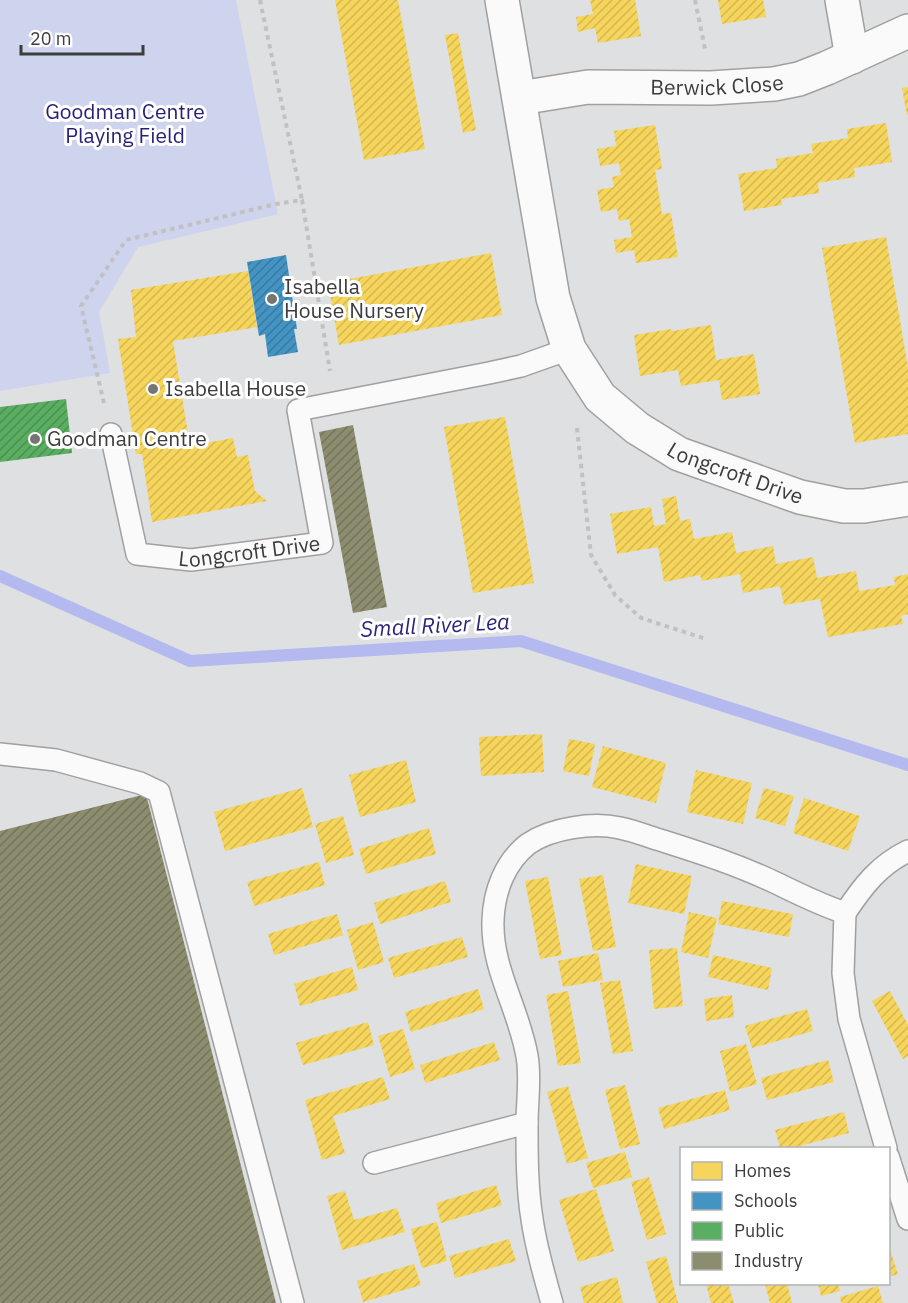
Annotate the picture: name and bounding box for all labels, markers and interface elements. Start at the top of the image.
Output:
scale bar [21,18,142,56]
text: 20 m [30,27,72,50]
street label: Berwick Close [650,67,786,101]
park label: Goodman Centre Playing Field [45,97,205,149]
place label: Isabella House Nursery [284,272,424,324]
marker: Isabella House Nursery [265,292,279,306]
place label: Isabella House [165,374,306,402]
marker: Isabella House [146,382,160,396]
place label: Goodman Centre [47,424,207,452]
marker: Goodman Centre [28,432,42,446]
street label: Longcroft Drive [662,435,807,510]
street label: Longcroft Drive [177,528,322,573]
water label: Small River Lea [359,606,510,643]
legend [680,1147,890,1285]
text: Homes [734,1159,791,1182]
text: Schools [734,1189,798,1212]
text: Public [734,1219,784,1242]
text: Industry [734,1249,803,1272]

